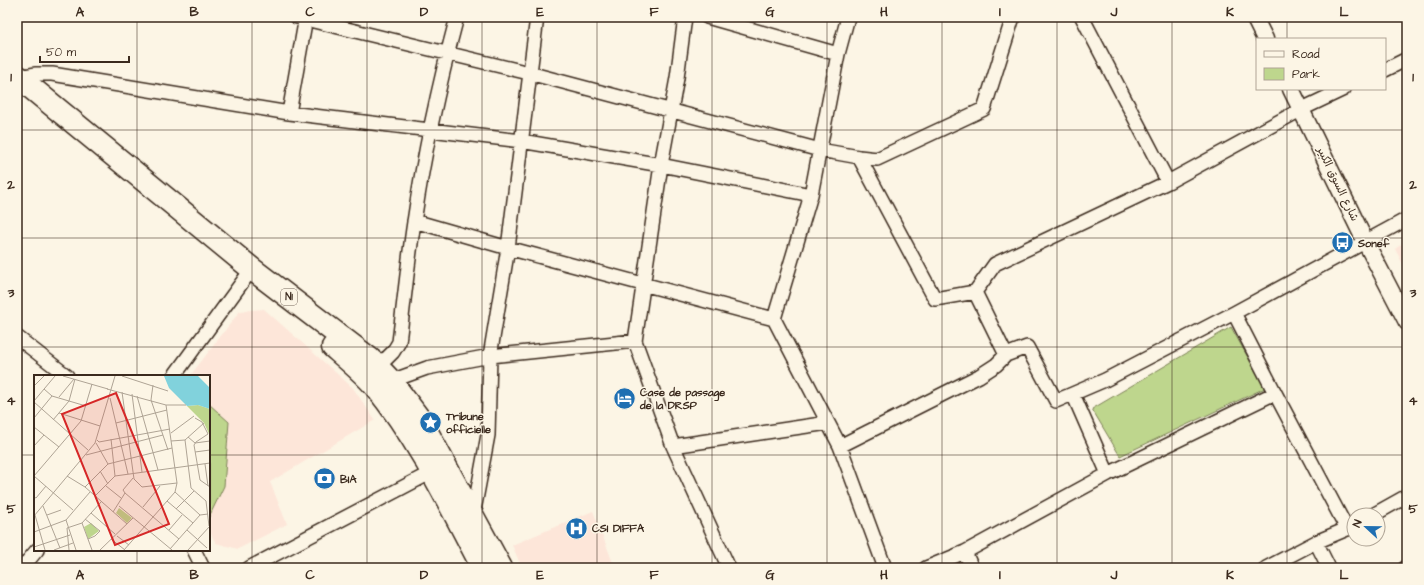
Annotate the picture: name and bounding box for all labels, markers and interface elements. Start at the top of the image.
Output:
text: A [76,3,85,21]
text: B [189,3,199,21]
text: C [305,3,315,21]
text: D [420,3,429,21]
text: E [536,3,544,21]
text: F [649,3,659,21]
text: G [765,3,775,21]
text: H [880,3,888,21]
text: I [999,3,1001,21]
text: J [1110,3,1118,21]
text: K [1226,3,1234,21]
text: L [1339,3,1349,21]
scale bar [40,38,129,64]
legend [1256,38,1386,90]
text: 50 m [46,44,77,61]
text: Road [1292,46,1320,63]
text: Park [1292,66,1320,83]
text: 1 [10,68,12,86]
text: 1 [1412,68,1414,86]
street label: شارع السوق الكبير [1312,143,1362,224]
text: 2 [6,176,15,194]
text: 2 [1408,176,1417,194]
bus stop icon: Sonef [1329,230,1355,256]
place label: Sonef [1357,236,1390,251]
text: 3 [7,284,15,302]
text: 3 [1409,284,1417,302]
road number: N1 [281,289,297,305]
inset map [34,375,210,551]
hotel icon: Case de passage de la DRSP [611,385,637,411]
place label: Case de passage de la DRSP [639,385,725,413]
text: 4 [7,392,16,410]
text: 4 [1409,392,1418,410]
place icon: Tribune officielle [418,409,444,435]
place label: Tribune officielle [445,409,491,437]
bank icon: BIA [312,466,338,492]
place label: BIA [340,472,357,487]
text: 5 [6,500,16,518]
text: 5 [1408,500,1418,518]
north arrow [1346,507,1386,547]
hospital icon: CSI DIFFA [563,515,589,541]
text: N [1349,517,1365,529]
place label: CSI DIFFA [592,521,645,536]
text: A [76,566,85,584]
text: B [189,566,199,584]
text: C [305,566,315,584]
text: D [420,566,429,584]
text: E [536,566,544,584]
text: F [649,566,659,584]
text: G [765,566,775,584]
text: H [880,566,888,584]
text: I [999,566,1001,584]
text: J [1110,566,1118,584]
text: K [1226,566,1234,584]
text: L [1339,566,1349,584]

